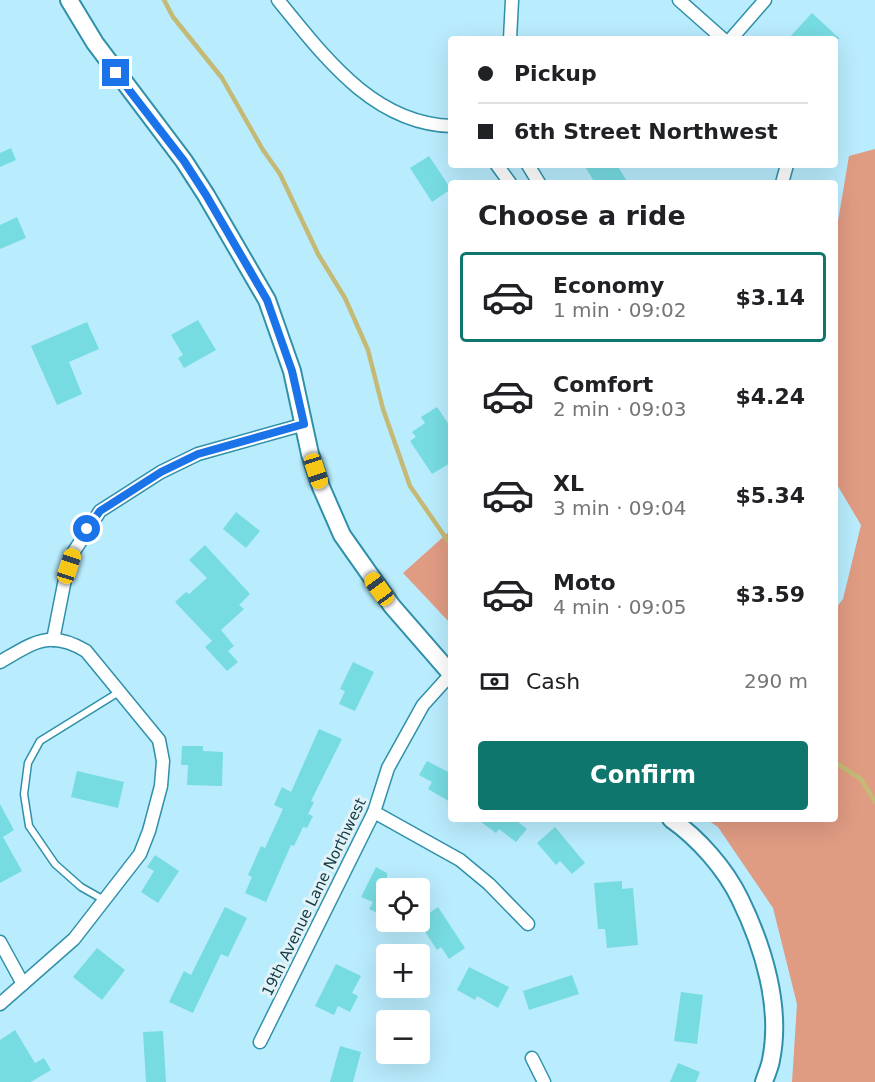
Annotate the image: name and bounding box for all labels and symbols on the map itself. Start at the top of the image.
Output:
route end [102,59,129,86]
car [302,451,330,491]
route start [73,515,100,542]
car [55,546,83,586]
car [361,569,397,609]
street label: 19th Avenue Lane Northwest [258,795,370,999]

